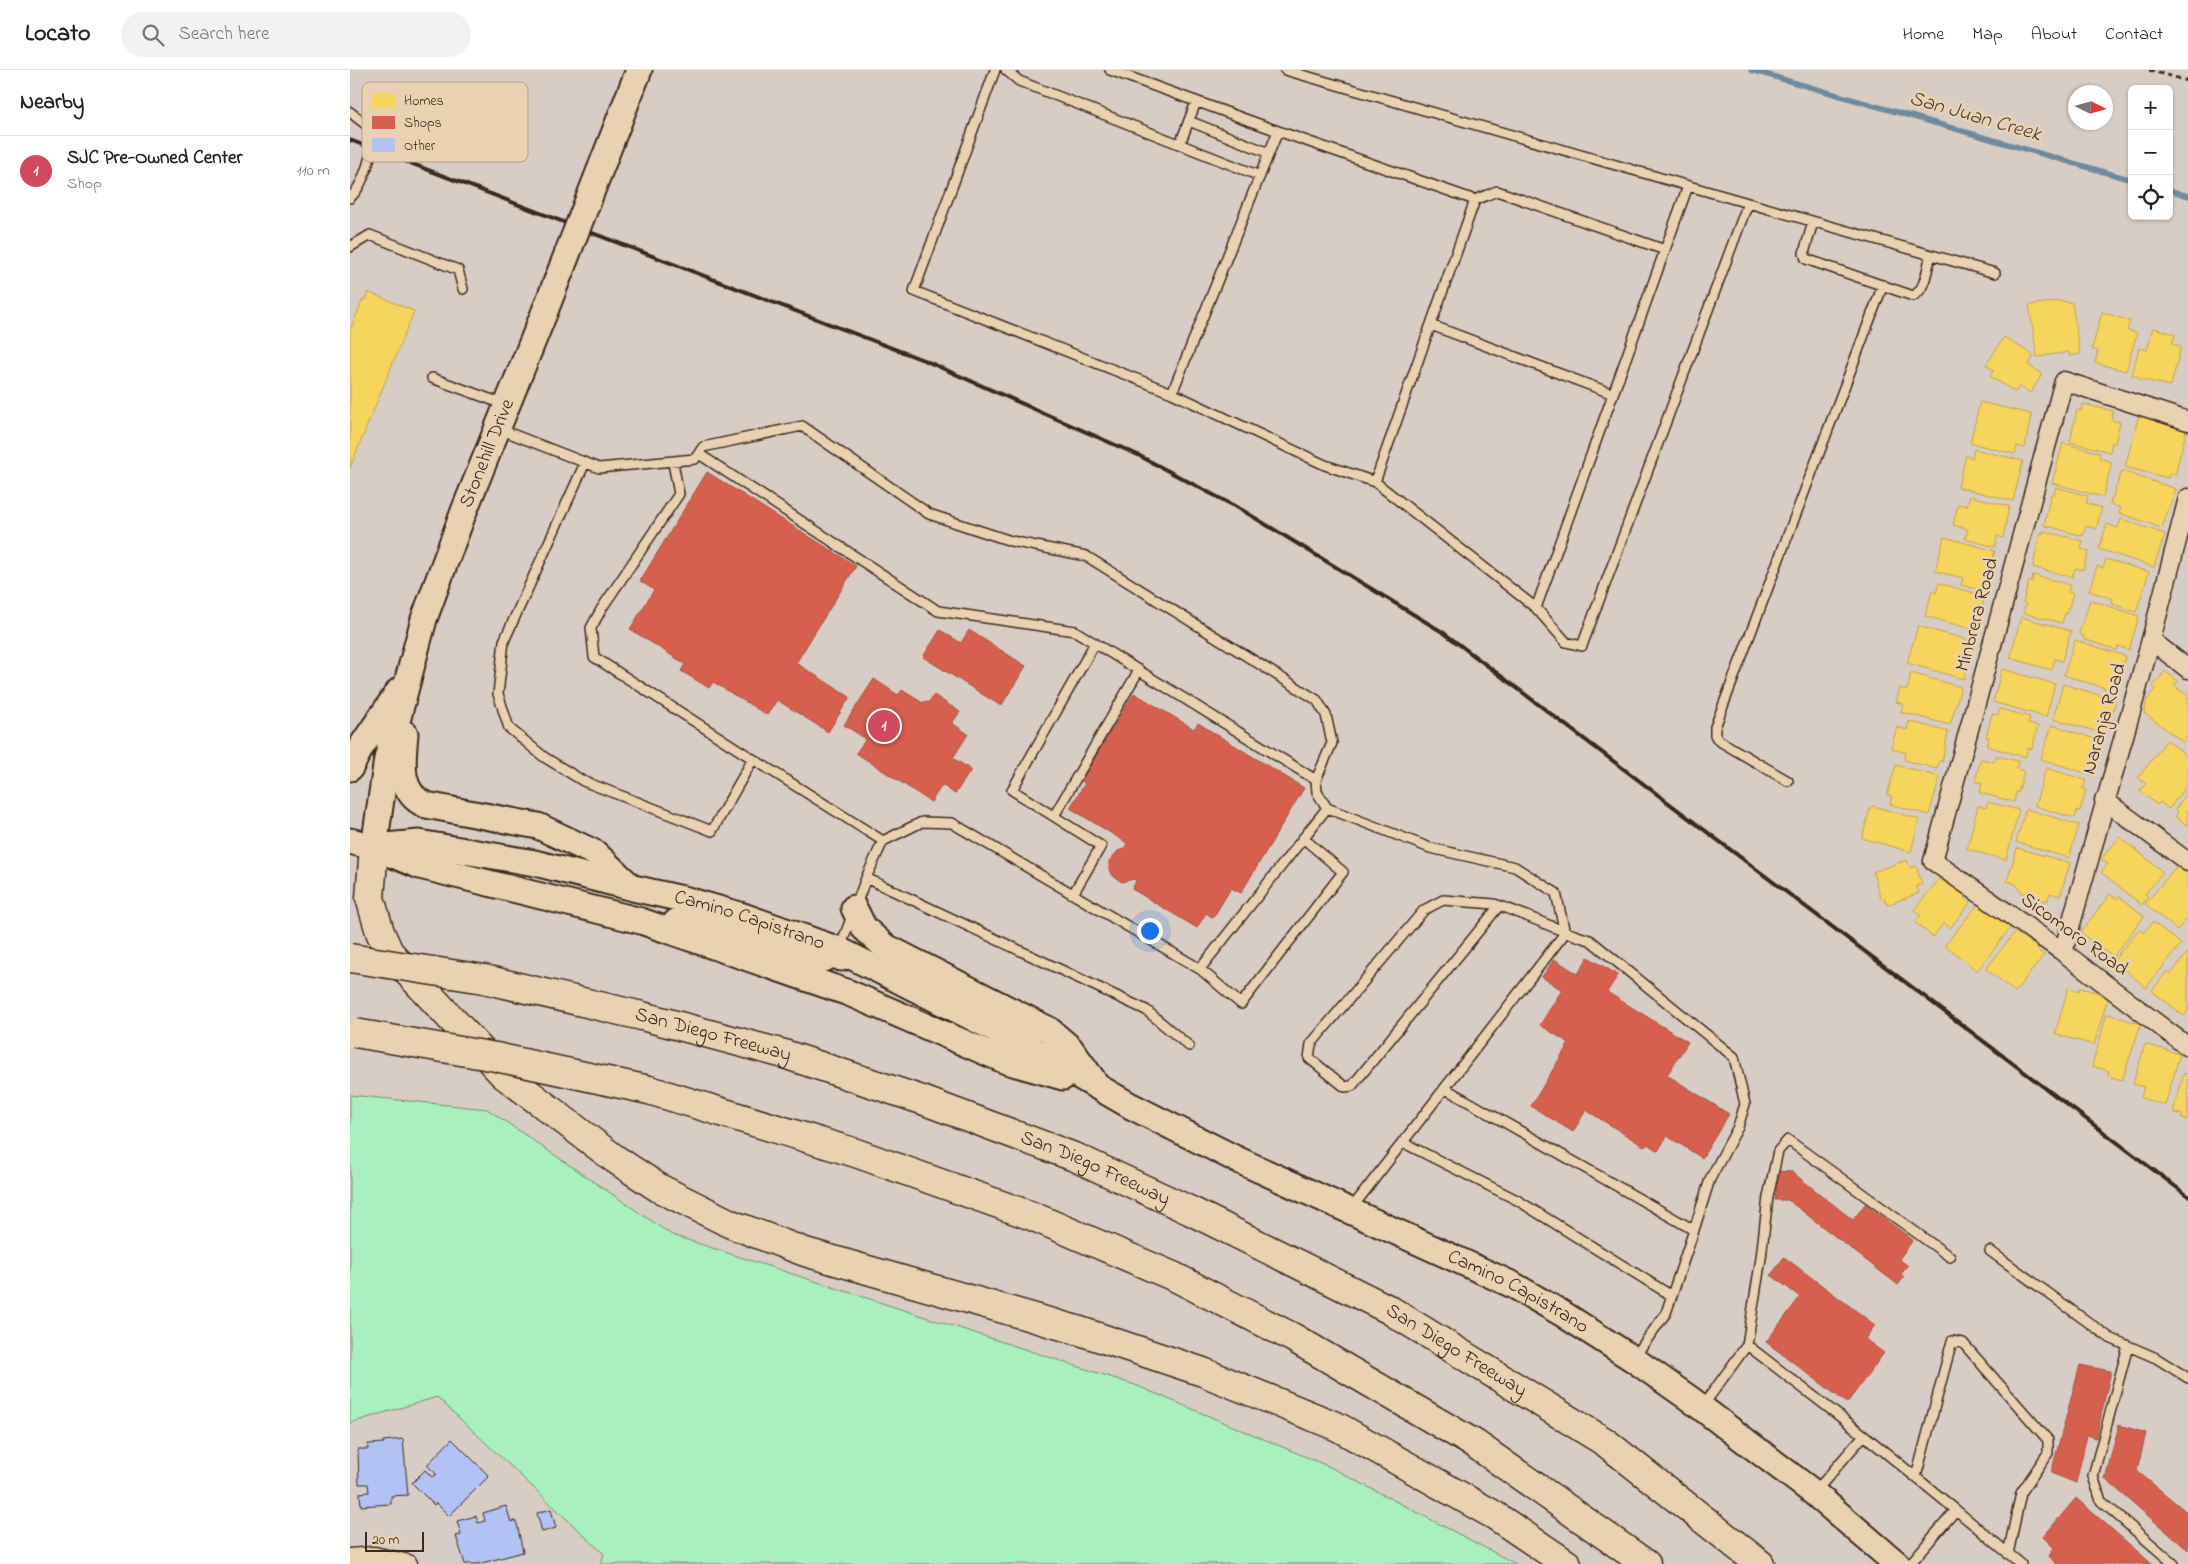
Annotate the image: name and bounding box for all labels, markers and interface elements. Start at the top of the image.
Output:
search box [121,12,471,57]
text: Locato [25,17,91,52]
icon: search [139,21,167,49]
text: Search here [179,21,270,48]
text: Home [1903,22,1944,48]
text: Map [1972,22,2003,48]
text: About [2031,22,2077,48]
text: Contact [2105,22,2163,48]
legend [362,82,528,162]
water label: San Juan Creek [1906,84,2045,150]
north arrow [2068,85,2113,130]
map controls [2128,85,2173,220]
button: + [2128,85,2173,130]
text: Nearby [20,88,84,118]
text: Homes [404,91,444,112]
text: Shops [404,113,442,134]
button: − [2128,130,2173,175]
text: Other [404,136,436,157]
text: SJC Pre-Owned Center [67,145,242,172]
text: 1 [33,159,39,183]
text: 110 m [296,159,330,183]
text: Shop [67,172,102,196]
button: locate [2128,175,2173,220]
street label: Stonehill Drive [452,394,522,512]
street label: Minbrera Road [1949,555,2007,675]
street label: Naranja Road [2075,660,2135,778]
pin: 1 [868,707,900,745]
street label: Camino Capistrano [671,883,829,958]
street label: Sicomoro Road [2014,886,2134,984]
your location [1137,918,1163,944]
street label: San Diego Freeway [632,1000,795,1070]
street label: San Diego Freeway [1016,1124,1175,1214]
street label: Camino Capistrano [1442,1242,1594,1341]
street label: San Diego Freeway [1380,1296,1532,1405]
scale bar [365,1529,424,1552]
text: 20 m [372,1530,399,1551]

